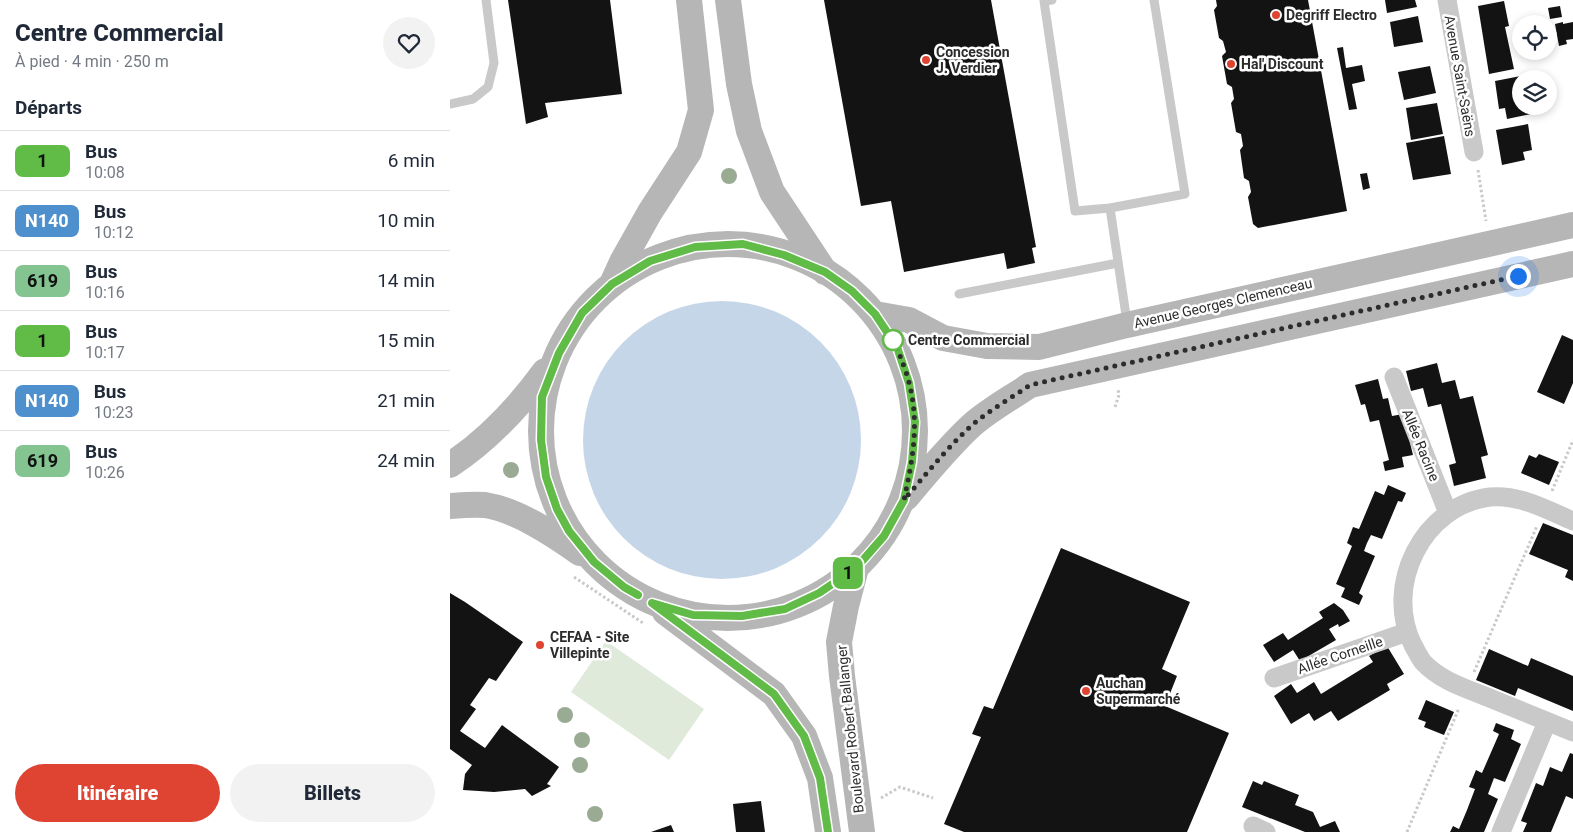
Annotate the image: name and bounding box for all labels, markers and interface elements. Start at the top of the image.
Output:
place label: Degriff Electro [1286,7,1377,23]
marker: Degriff Electro [1270,9,1282,21]
street label: Avenue Saint-Saëns [1441,14,1479,138]
map controls [1512,15,1557,115]
button: locate [1512,15,1557,60]
button: heart [383,17,435,69]
text: Centre Commercial [15,19,224,47]
place label: Concession J. Verdier [936,44,1010,76]
text: À pied · 4 min · 250 m [15,52,169,71]
marker: Concession J. Verdier [920,54,932,66]
place label: Hal' Discount [1241,56,1324,72]
marker: Hal' Discount [1225,58,1237,70]
button: layers [1512,70,1557,115]
text: Départs [15,96,82,119]
text: Bus [85,140,118,163]
text: 6 min [388,149,435,172]
text: 1 [37,150,48,171]
text: 10:08 [85,163,125,182]
text: Bus [94,200,126,223]
text: 10 min [377,209,435,232]
text: N140 [25,210,69,231]
text: 10:12 [94,223,134,242]
text: Bus [85,260,118,283]
your location [1506,264,1531,289]
text: 14 min [377,269,435,292]
text: 619 [27,270,58,291]
street label: Avenue Georges Clemenceau [1132,275,1314,331]
text: 10:16 [85,283,125,302]
text: Bus [85,320,118,343]
text: 15 min [377,329,435,352]
marker: Centre Commercial [882,329,904,351]
text: 1 [37,330,48,351]
place label: Centre Commercial [908,332,1029,348]
text: 10:17 [85,343,125,362]
text: Bus [94,380,126,403]
text: 21 min [377,389,435,412]
text: N140 [25,390,69,411]
text: 10:23 [94,403,134,422]
street label: Allée Racine [1399,407,1443,483]
text: Bus [85,440,118,463]
text: 24 min [377,449,435,472]
text: 619 [27,450,58,471]
text: 10:26 [85,463,125,482]
line badge: 1 [832,557,864,589]
text: 1 [843,562,853,583]
place label: CEFAA - Site Villepinte [550,629,630,661]
street label: Allée Corneille [1295,633,1385,677]
marker: CEFAA - Site Villepinte [534,639,546,651]
street label: Boulevard Robert Ballanger [833,644,867,814]
place label: Auchan Supermarché [1096,675,1181,707]
marker: Auchan Supermarché [1080,685,1092,697]
button: Itinéraire [15,764,220,822]
button: Billets [230,764,435,822]

